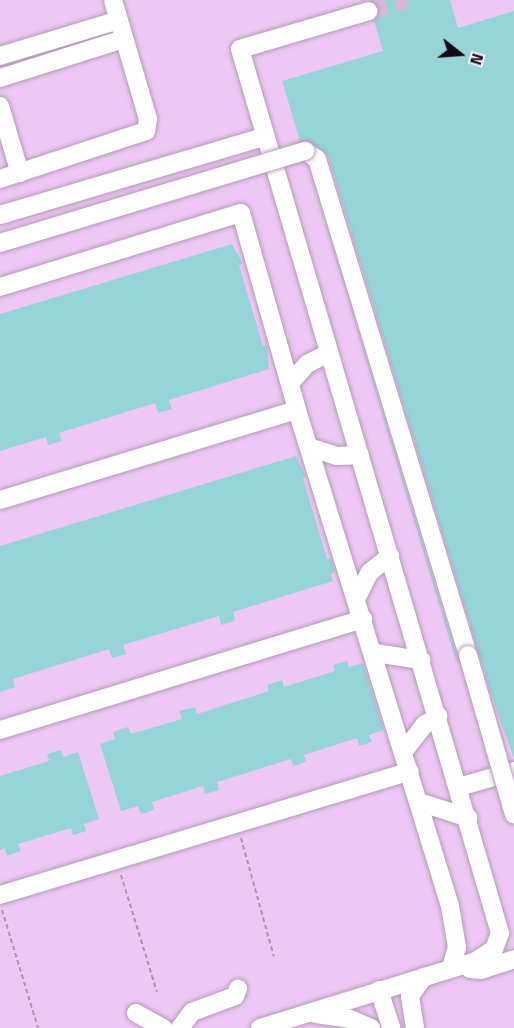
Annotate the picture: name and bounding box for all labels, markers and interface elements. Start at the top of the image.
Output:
north arrow [430,24,490,84]
text: N [464,50,490,68]

